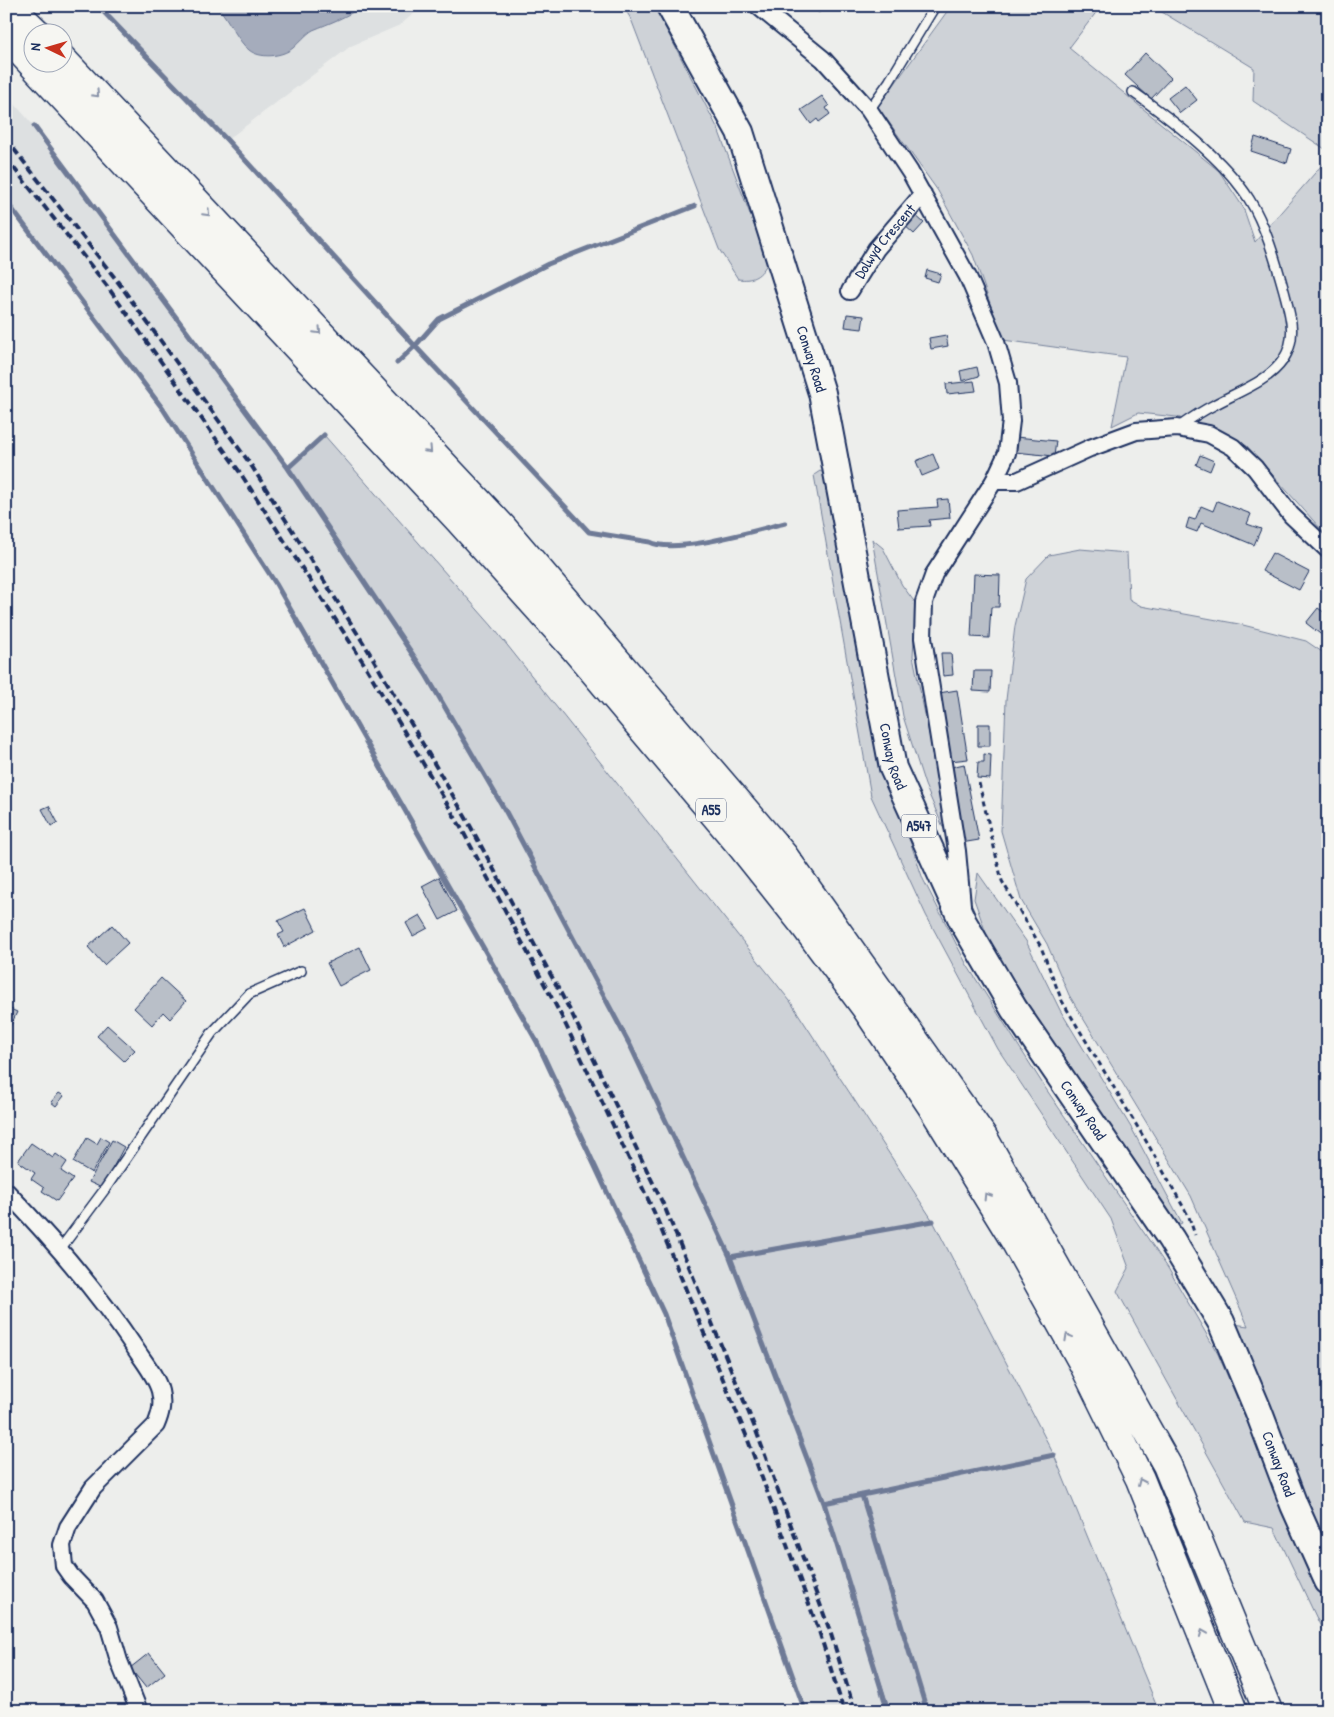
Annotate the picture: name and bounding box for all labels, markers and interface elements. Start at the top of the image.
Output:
north arrow [22,22,72,72]
text: N [25,42,44,51]
one-way arrow [90,89,99,98]
street label: Dolwyd Crescent [849,198,921,282]
one-way arrow [201,207,210,216]
street label: Conway Road [792,323,832,395]
one-way arrow [312,326,321,335]
one-way arrow [423,444,432,453]
street label: Conway Road [875,721,913,793]
road number: A55 [696,798,726,822]
road number: A547 [902,814,936,838]
street label: Conway Road [1056,1076,1112,1144]
one-way arrow [984,1193,994,1202]
one-way arrow [1065,1333,1075,1342]
street label: Conway Road [1257,1428,1301,1500]
one-way arrow [1136,1478,1147,1487]
one-way arrow [1198,1629,1208,1637]

